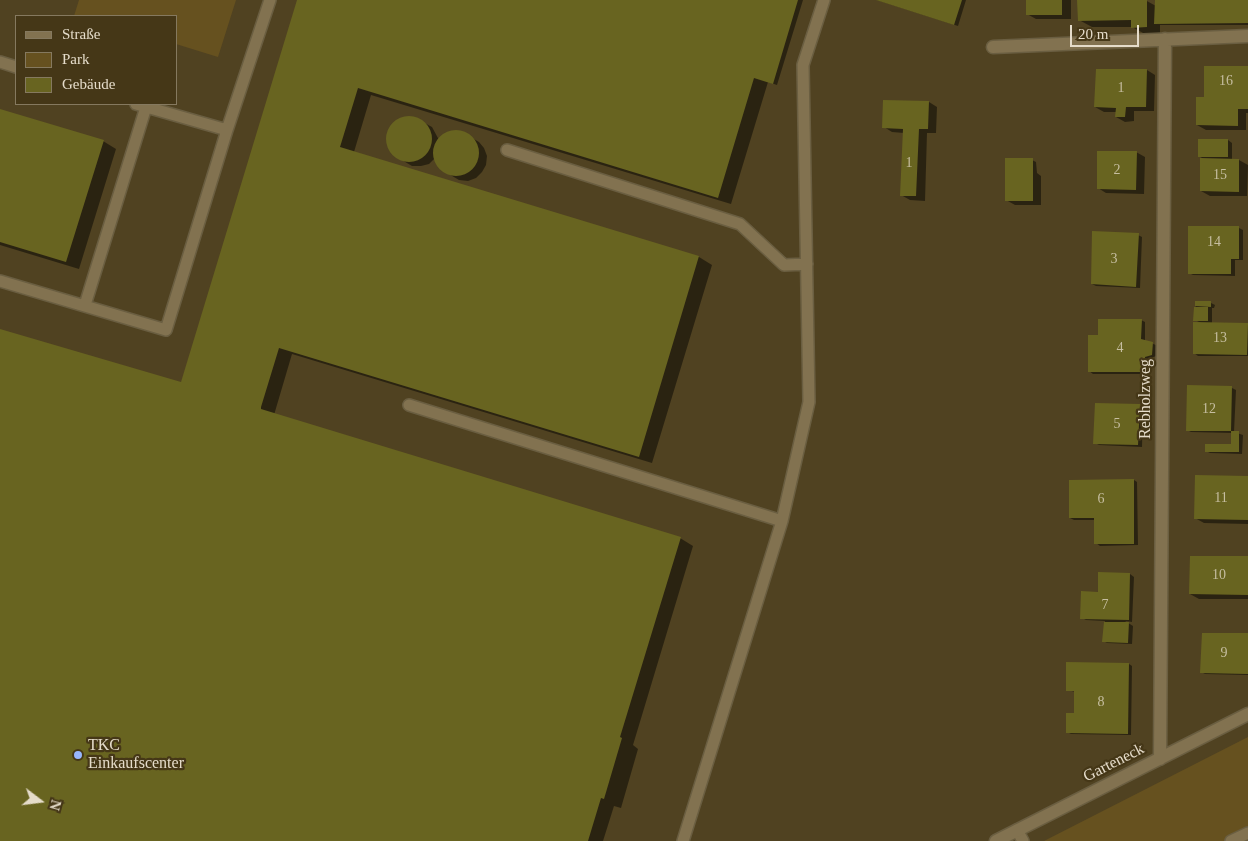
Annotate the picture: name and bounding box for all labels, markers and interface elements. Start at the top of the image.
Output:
legend [15,15,178,105]
scale bar [1073,15,1142,47]
text: Straße [62,26,100,42]
text: 20 m [1078,26,1108,42]
text: Park [62,51,90,67]
house number: 16 [1219,73,1233,89]
text: Gebäude [62,76,115,92]
house number: 1 [1118,80,1124,96]
house number: 1 [906,155,912,171]
house number: 2 [1114,162,1120,178]
house number: 15 [1213,167,1227,183]
house number: 14 [1207,234,1221,250]
house number: 3 [1110,251,1118,267]
house number: 13 [1213,330,1227,346]
house number: 4 [1116,340,1124,356]
street label: Rebholzweg [1136,359,1156,439]
house number: 12 [1202,401,1216,417]
house number: 5 [1114,416,1120,432]
house number: 11 [1214,490,1228,506]
house number: 6 [1098,491,1104,507]
house number: 10 [1212,567,1226,583]
house number: 7 [1102,597,1108,613]
house number: 9 [1220,645,1228,661]
house number: 8 [1098,694,1104,710]
place label: TKC Einkaufscenter [88,736,184,774]
street label: Garteneck [1080,740,1148,786]
marker: TKC Einkaufscenter [72,749,84,761]
north arrow [15,776,65,826]
text: N [46,798,64,812]

